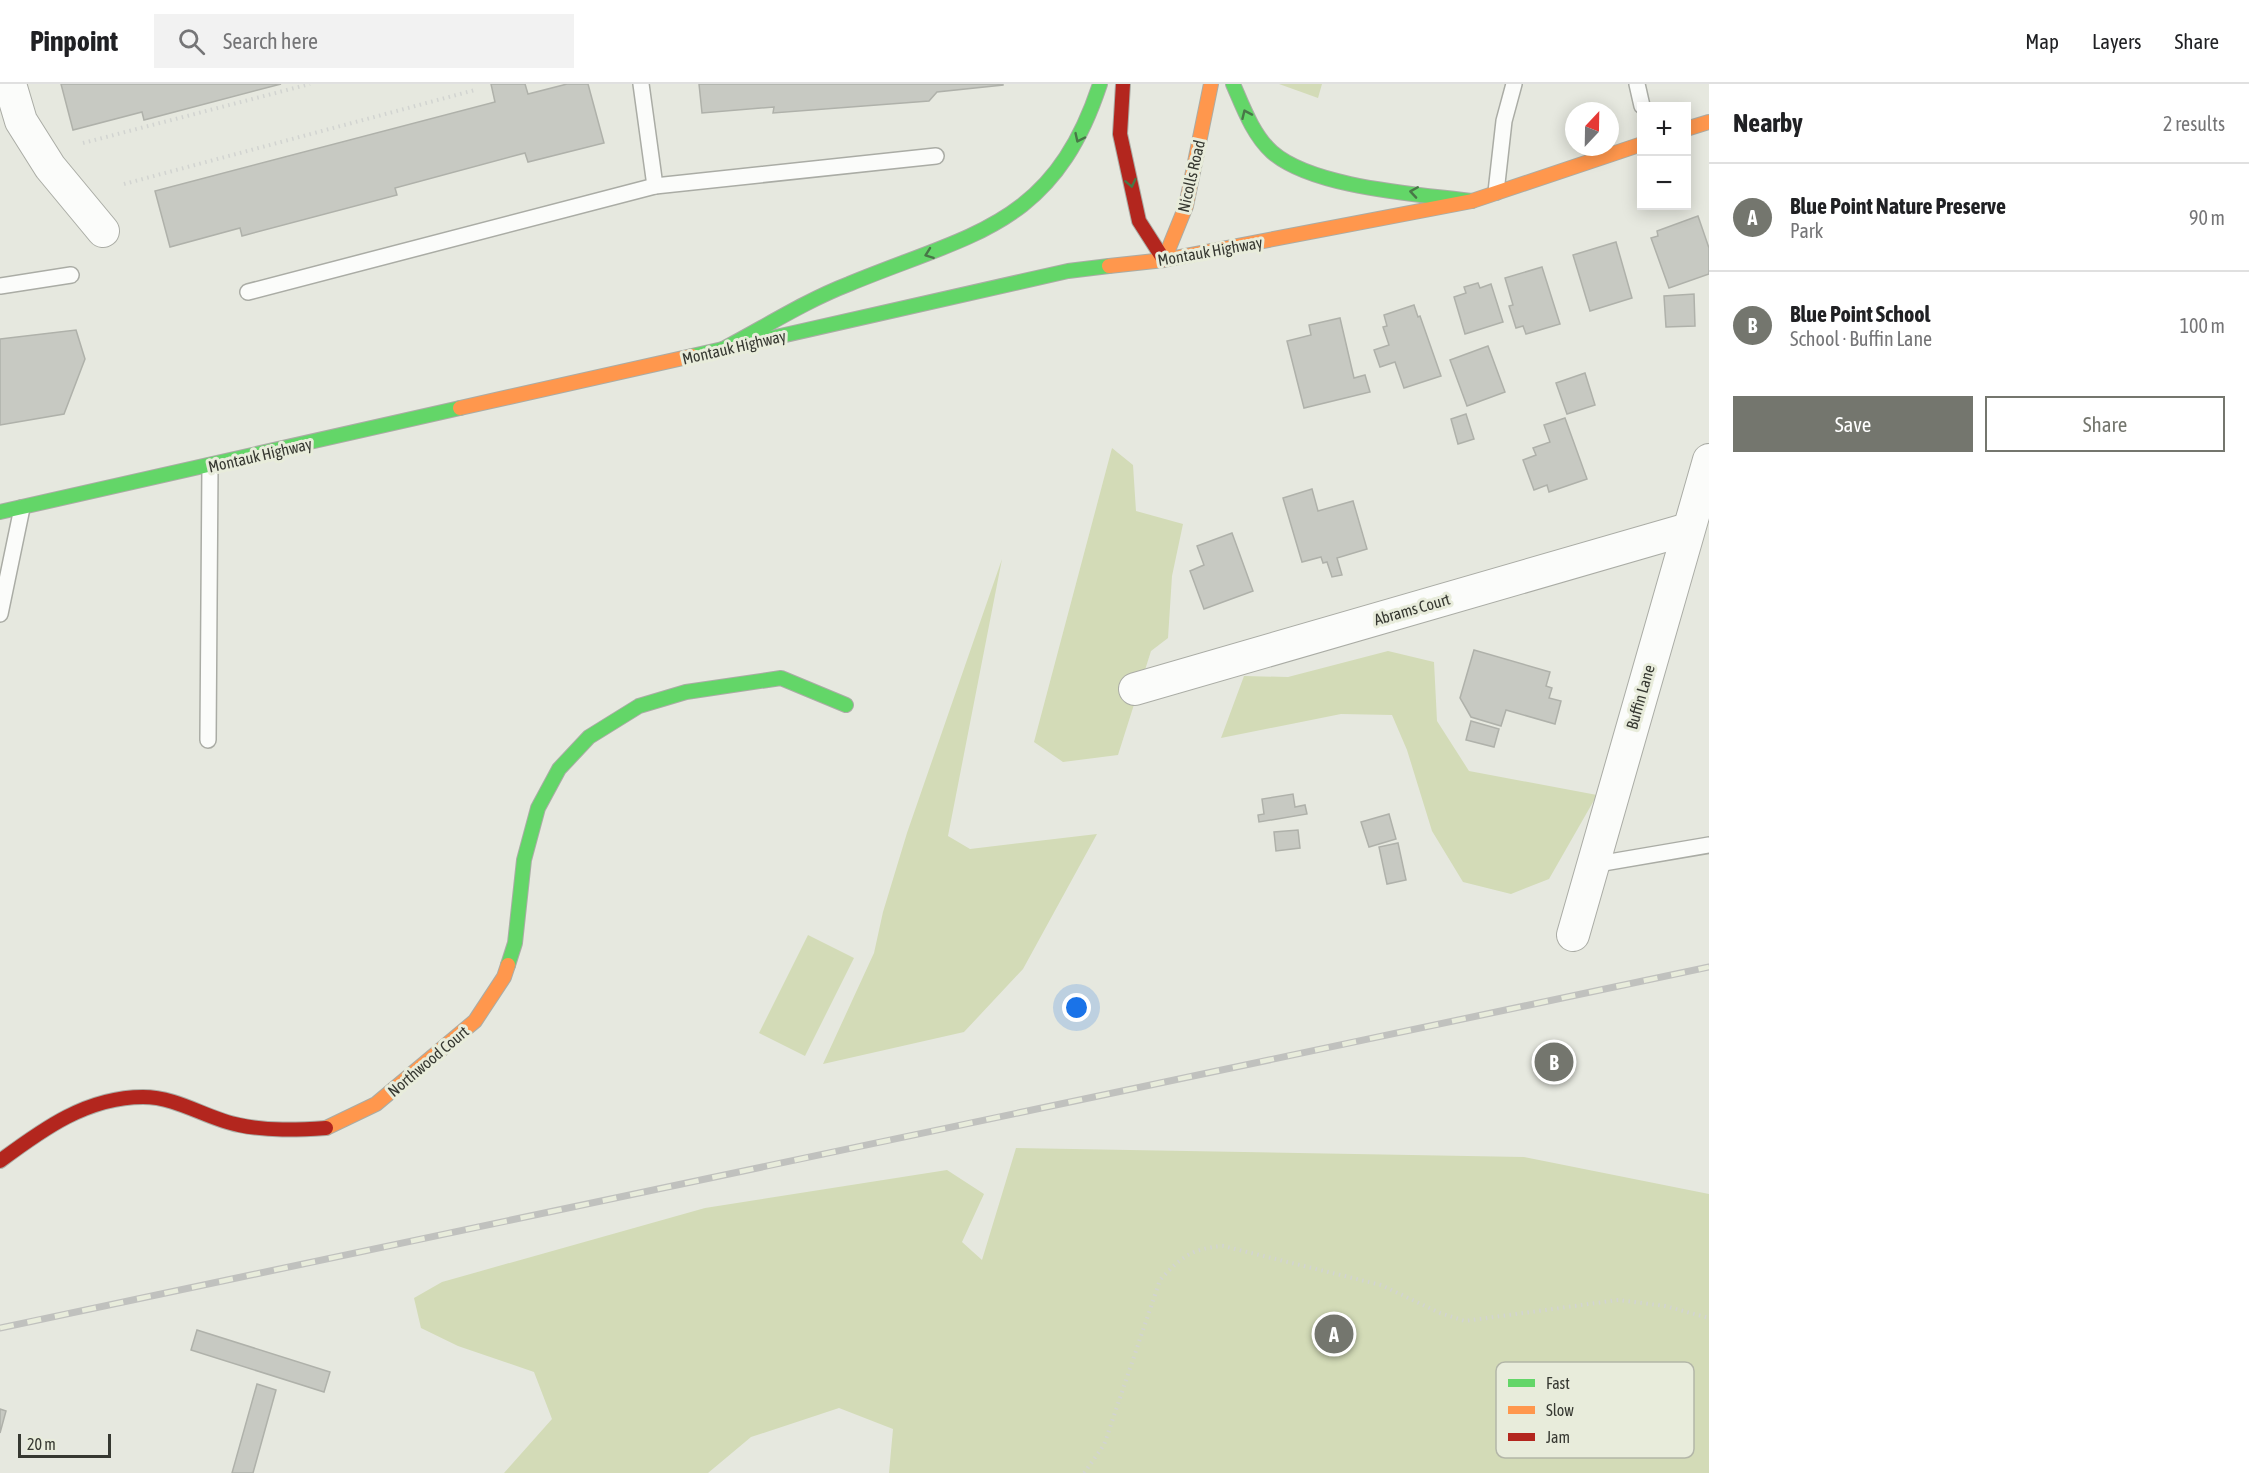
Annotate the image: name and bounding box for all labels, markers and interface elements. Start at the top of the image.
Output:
search box [154,14,574,68]
text: Pinpoint [30,25,118,57]
icon: search [175,25,208,58]
text: Search here [223,28,318,54]
text: Map [2025,29,2059,53]
text: Layers [2092,29,2142,53]
text: Share [2175,29,2219,53]
north arrow [1565,102,1619,156]
map controls [1637,102,1691,210]
button: + [1637,102,1691,156]
text: Nearby [1733,108,1803,138]
one-way arrow [1242,110,1254,121]
text: 2 results [2163,112,2225,135]
one-way arrow [1074,132,1086,143]
street label: Nicolls Road [1174,138,1208,214]
button: − [1637,156,1691,210]
one-way arrow [1123,178,1136,188]
one-way arrow [1409,187,1418,199]
text: Blue Point Nature Preserve [1790,193,2006,219]
text: A [1748,206,1757,229]
text: 90 m [2189,206,2225,229]
text: Park [1790,219,1823,242]
street label: Montauk Highway [1156,233,1264,270]
one-way arrow [924,247,935,260]
text: Blue Point School [1790,301,1930,327]
text: B [1748,314,1757,337]
text: 100 m [2180,314,2225,337]
street label: Montauk Highway [680,326,788,369]
text: School · Buffin Lane [1790,327,1932,350]
button: Save [1733,396,1973,452]
button: Share [1985,396,2225,452]
street label: Montauk Highway [206,434,314,477]
street label: Abrams Court [1372,589,1452,628]
street label: Buffin Lane [1622,663,1658,731]
your location [1062,993,1091,1022]
street label: Northwood Court [384,1022,472,1100]
pin: B [1534,1040,1574,1084]
pin: A [1314,1312,1354,1356]
legend [1496,1362,1694,1458]
text: Fast [1546,1374,1570,1392]
text: Slow [1546,1401,1574,1419]
text: Jam [1546,1428,1570,1446]
scale bar [18,1431,111,1458]
text: 20 m [27,1435,56,1453]

